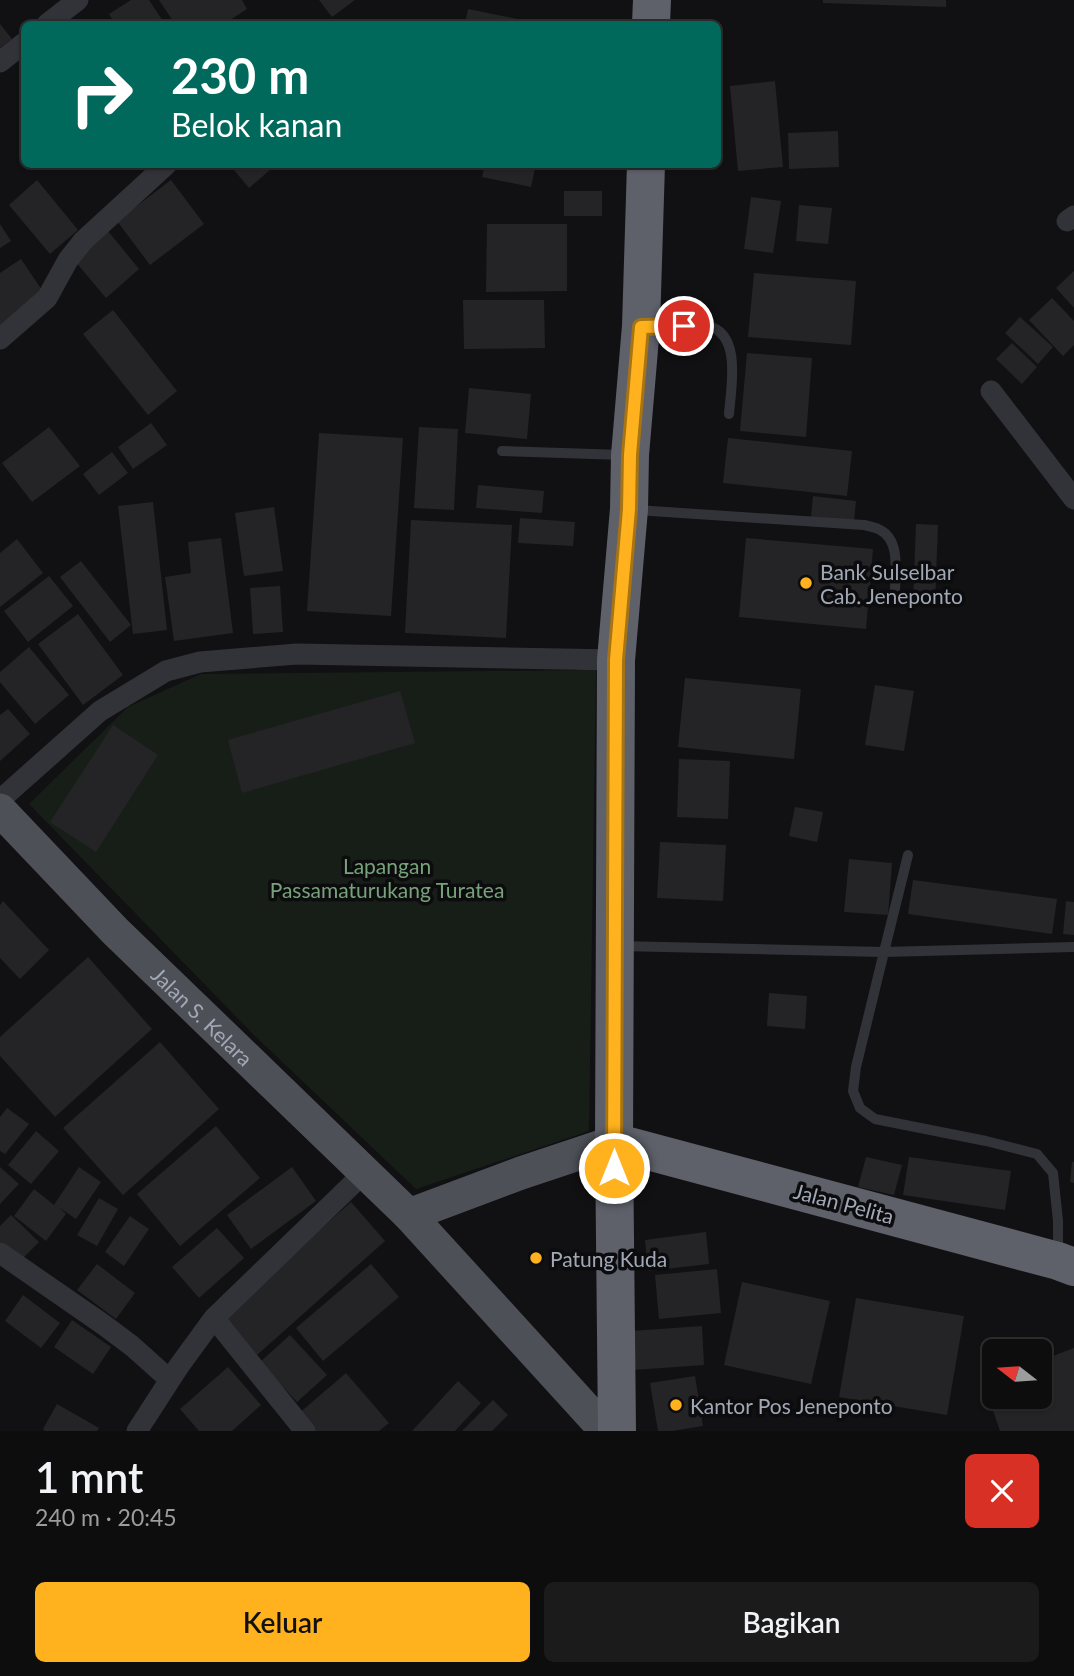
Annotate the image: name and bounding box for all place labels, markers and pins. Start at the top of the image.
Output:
pin [654,296,714,356]
place label: Bank Sulselbar Cab. Jeneponto [820,559,963,608]
marker: Bank Sulselbar Cab. Jeneponto [798,575,814,591]
place label: Patung Kuda [550,1246,667,1271]
marker: Patung Kuda [528,1250,544,1266]
place label: Kantor Pos Jeneponto [690,1393,893,1418]
marker: Kantor Pos Jeneponto [668,1397,684,1413]

